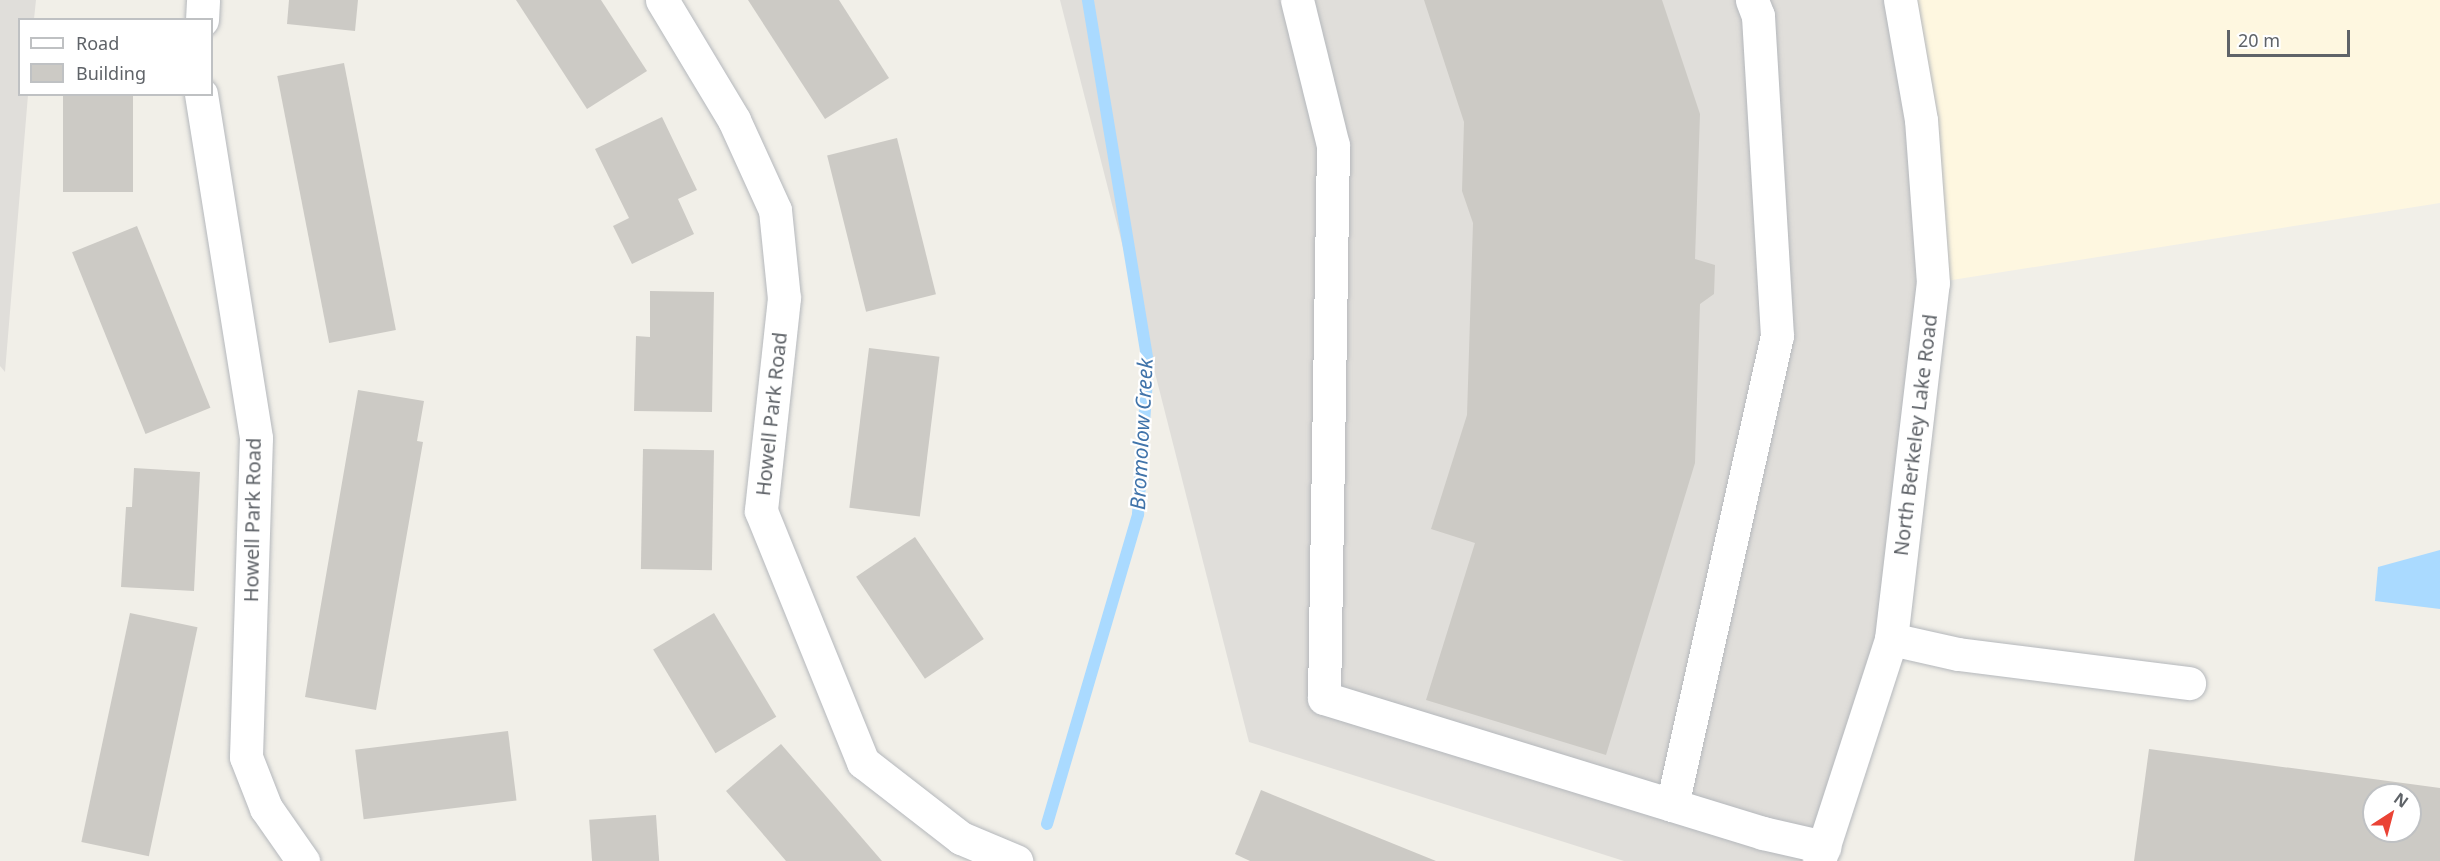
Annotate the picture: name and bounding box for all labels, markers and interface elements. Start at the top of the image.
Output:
legend [18,18,213,96]
scale bar [2230,18,2353,56]
text: 20 m [2238,28,2280,52]
text: Road [76,31,119,55]
text: Building [76,61,146,85]
street label: North Berkeley Lake Road [1888,313,1942,557]
street label: Howell Park Road [750,331,792,497]
water label: Bromolow Creek [1124,358,1158,510]
street label: Howell Park Road [239,438,265,602]
north arrow [2362,783,2422,843]
text: N [2390,787,2413,813]

